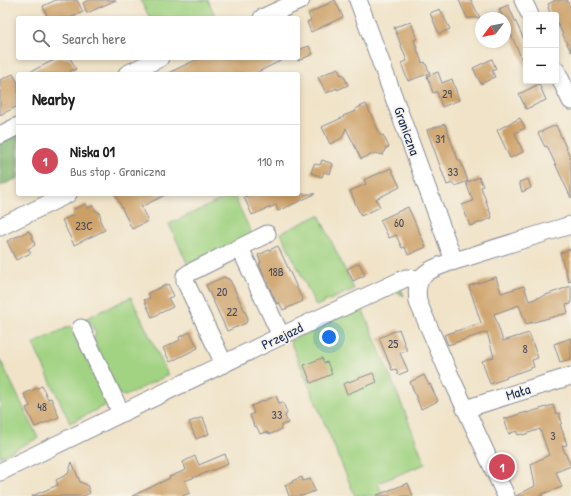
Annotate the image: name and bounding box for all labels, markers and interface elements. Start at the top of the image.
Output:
north arrow [475,12,511,48]
map controls [523,12,559,84]
button: + [523,12,559,48]
search box [16,16,300,60]
icon: search [30,27,52,49]
text: Search here [62,28,126,49]
button: − [523,48,559,84]
house number: 29 [442,85,453,102]
text: Nearby [32,87,75,110]
street label: Graniczna [390,104,425,158]
house number: 31 [435,130,445,147]
text: Niska 01 [70,141,115,162]
text: 1 [43,152,47,170]
text: 110 m [257,152,284,170]
text: Bus stop · Graniczna [70,162,165,180]
house number: 33 [448,163,458,180]
house number: 60 [394,214,404,231]
house number: 23C [75,217,93,234]
house number: 18B [268,263,284,280]
house number: 20 [217,283,228,300]
house number: 22 [226,303,238,320]
street label: Przejazd [258,317,307,355]
your location [319,327,339,347]
house number: 25 [388,335,398,352]
house number: 8 [522,340,528,357]
street label: Mała [503,379,533,404]
house number: 48 [37,398,47,415]
house number: 33 [272,406,282,423]
house number: 3 [550,427,556,444]
pin: 1 [489,452,515,482]

